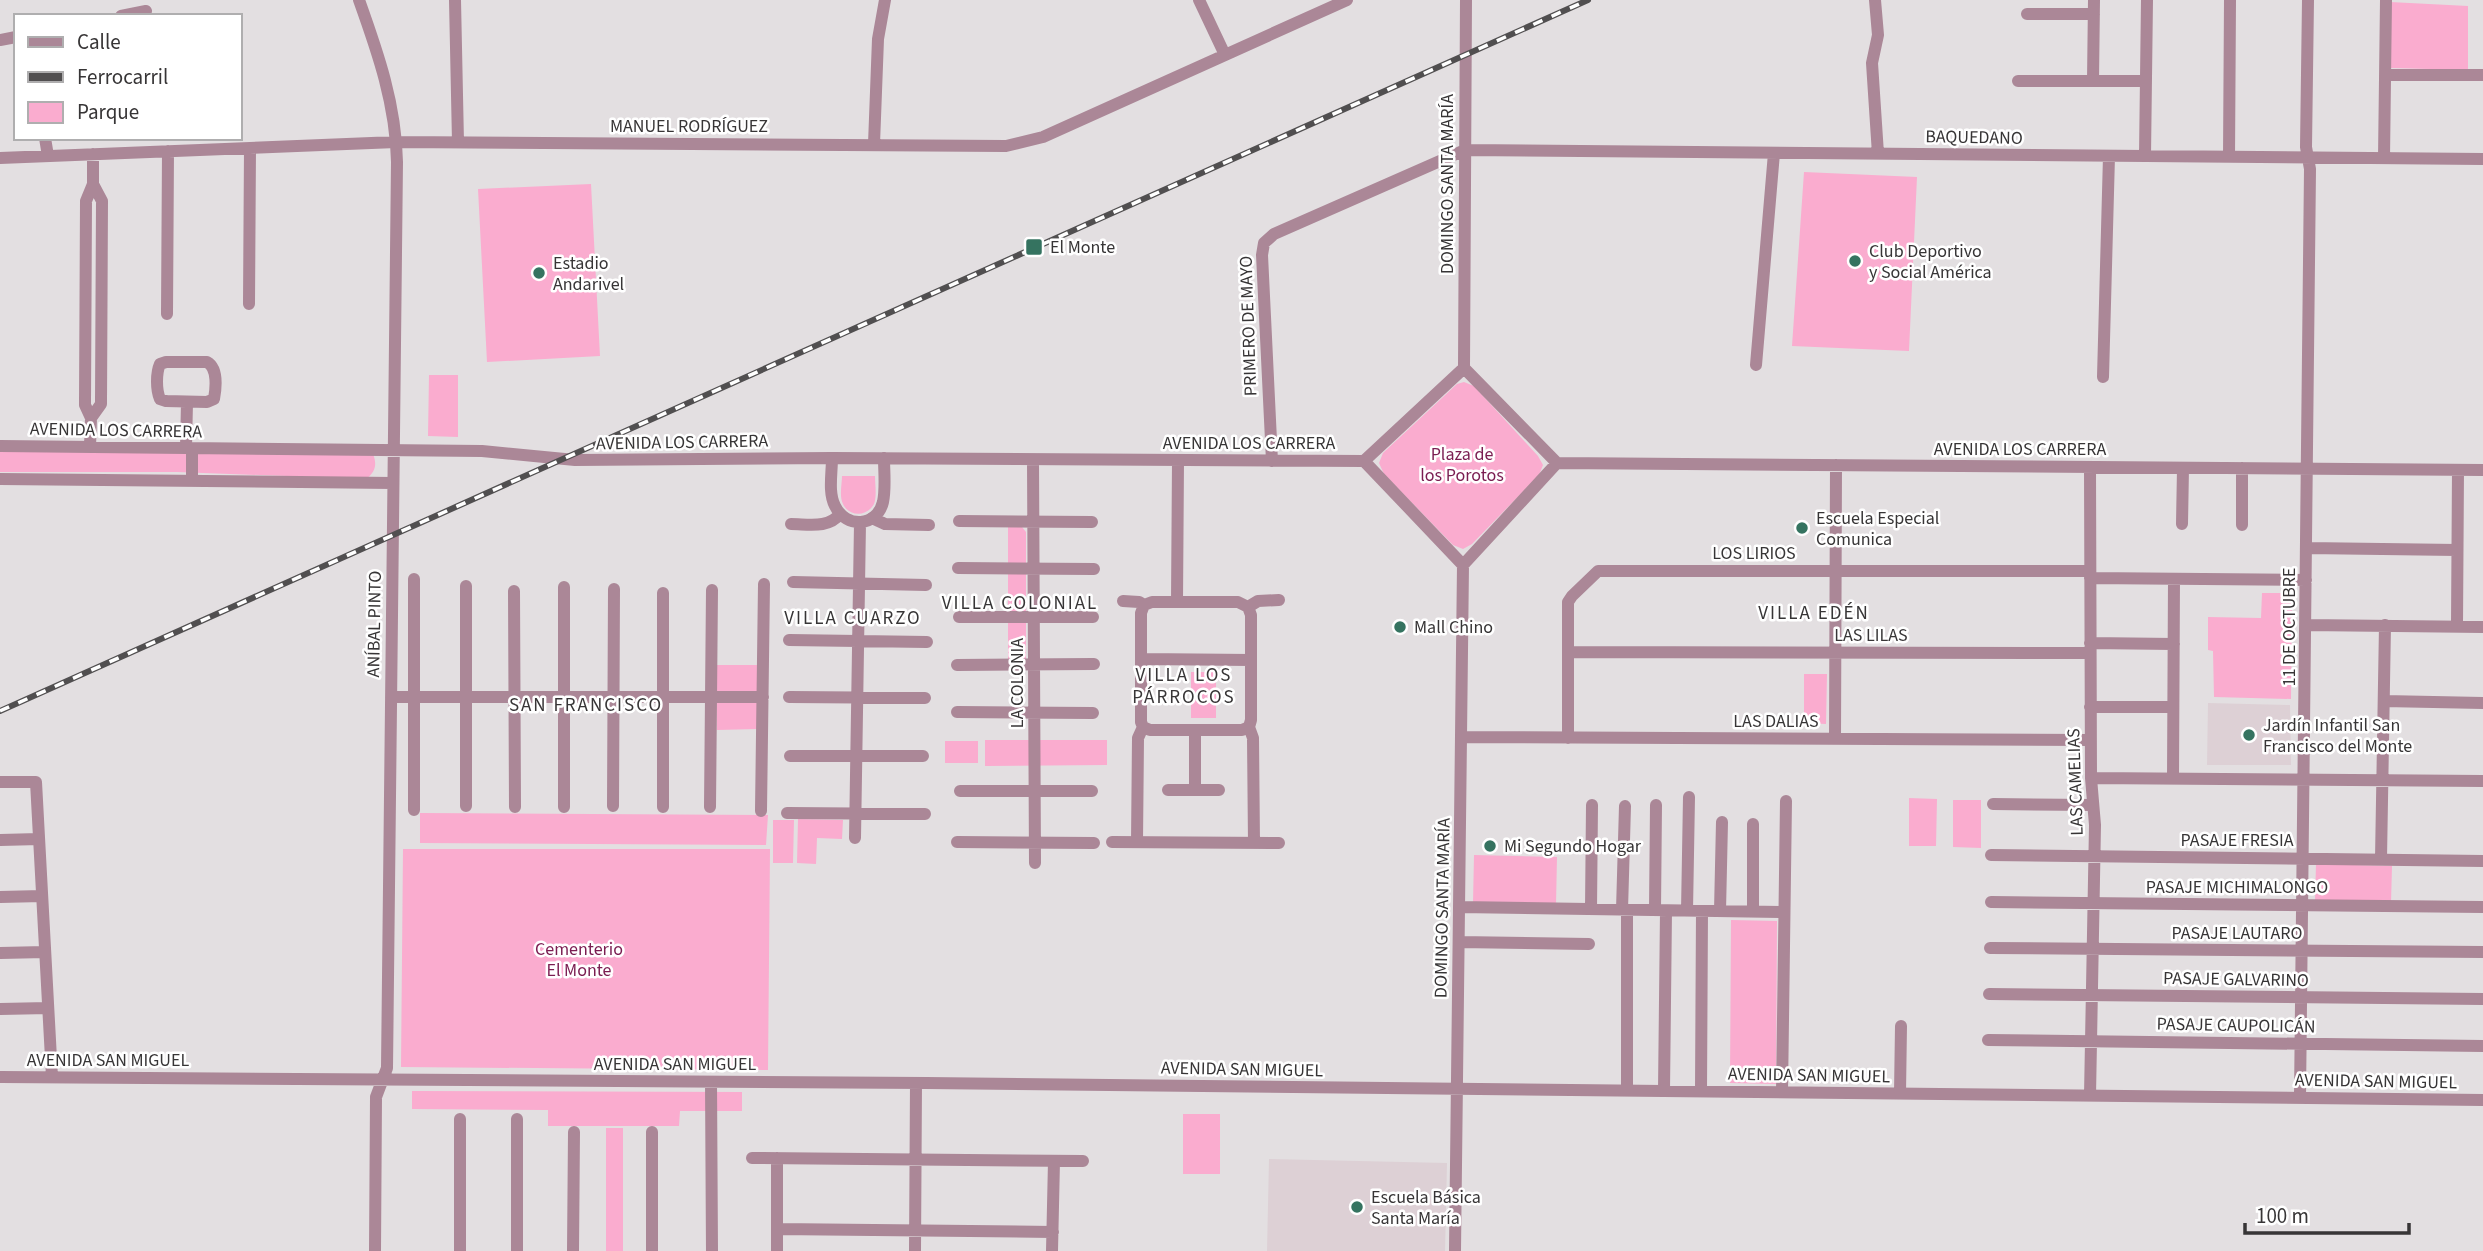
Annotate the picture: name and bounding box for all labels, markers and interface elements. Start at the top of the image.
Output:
legend [14,14,242,140]
text: Calle [77,27,121,57]
text: Ferrocarril [77,62,168,92]
street label: DOMINGO SANTA MARÍA [1435,94,1460,274]
text: Parque [77,97,139,127]
street label: MANUEL RODRÍGUEZ [610,114,768,139]
street label: BAQUEDANO [1925,124,2023,151]
place label: El Monte [1050,235,1115,260]
marker: El Monte [1024,237,1044,257]
place label: Club Deportivo y Social América [1869,239,1992,285]
place label: Estadio Andarivel [553,251,624,297]
marker: Club Deportivo y Social América [1847,253,1863,269]
street label: PRIMERO DE MAYO [1234,255,1263,397]
marker: Estadio Andarivel [531,265,547,281]
street label: AVENIDA LOS CARRERA [30,416,203,445]
street label: AVENIDA LOS CARRERA [596,428,769,457]
street label: AVENIDA LOS CARRERA [1163,431,1335,456]
street label: AVENIDA LOS CARRERA [1934,437,2106,462]
park label: Plaza de los Porotos [1420,442,1504,488]
place label: Escuela Especial Comunica [1816,506,1939,552]
marker: Escuela Especial Comunica [1794,520,1810,536]
street label: LOS LIRIOS [1712,541,1796,566]
street label: 11 DE OCTUBRE [2277,567,2302,687]
street label: ANÍBAL PINTO [361,570,388,678]
district label: VILLA COLONIAL [942,590,1098,617]
district label: VILLA EDÉN [1758,600,1870,627]
district label: VILLA CUARZO [784,605,922,632]
place label: Mall Chino [1414,615,1493,640]
marker: Mall Chino [1392,619,1408,635]
street label: LAS LILAS [1834,623,1908,648]
street label: LA COLONIA [1005,638,1030,728]
district label: VILLA LOS PÁRROCOS [1132,662,1236,711]
district label: SAN FRANCISCO [509,692,663,719]
street label: LAS DALIAS [1733,709,1819,734]
place label: Jardín Infantil San Francisco del Monte [2263,713,2412,759]
marker: Jardín Infantil San Francisco del Monte [2241,727,2257,743]
street label: LAS CAMELIAS [2061,728,2090,836]
street label: DOMINGO SANTA MARÍA [1428,818,1457,998]
street label: PASAJE FRESIA [2181,828,2294,853]
place label: Mi Segundo Hogar [1504,834,1642,859]
marker: Mi Segundo Hogar [1482,838,1498,854]
street label: PASAJE MICHIMALONGO [2146,875,2328,900]
street label: PASAJE LAUTARO [2171,921,2303,946]
park label: Cementerio El Monte [535,937,623,983]
street label: PASAJE GALVARINO [2163,966,2309,993]
street label: PASAJE CAUPOLICÁN [2156,1012,2316,1039]
street label: AVENIDA SAN MIGUEL [27,1048,189,1073]
street label: AVENIDA SAN MIGUEL [594,1052,756,1077]
street label: AVENIDA SAN MIGUEL [1161,1056,1324,1083]
street label: AVENIDA SAN MIGUEL [1728,1062,1891,1089]
street label: AVENIDA SAN MIGUEL [2295,1068,2458,1095]
place label: Escuela Básica Santa María [1371,1185,1481,1231]
scale bar [2245,1192,2410,1236]
marker: Escuela Básica Santa María [1349,1199,1365,1215]
text: 100 m [2256,1201,2309,1231]

